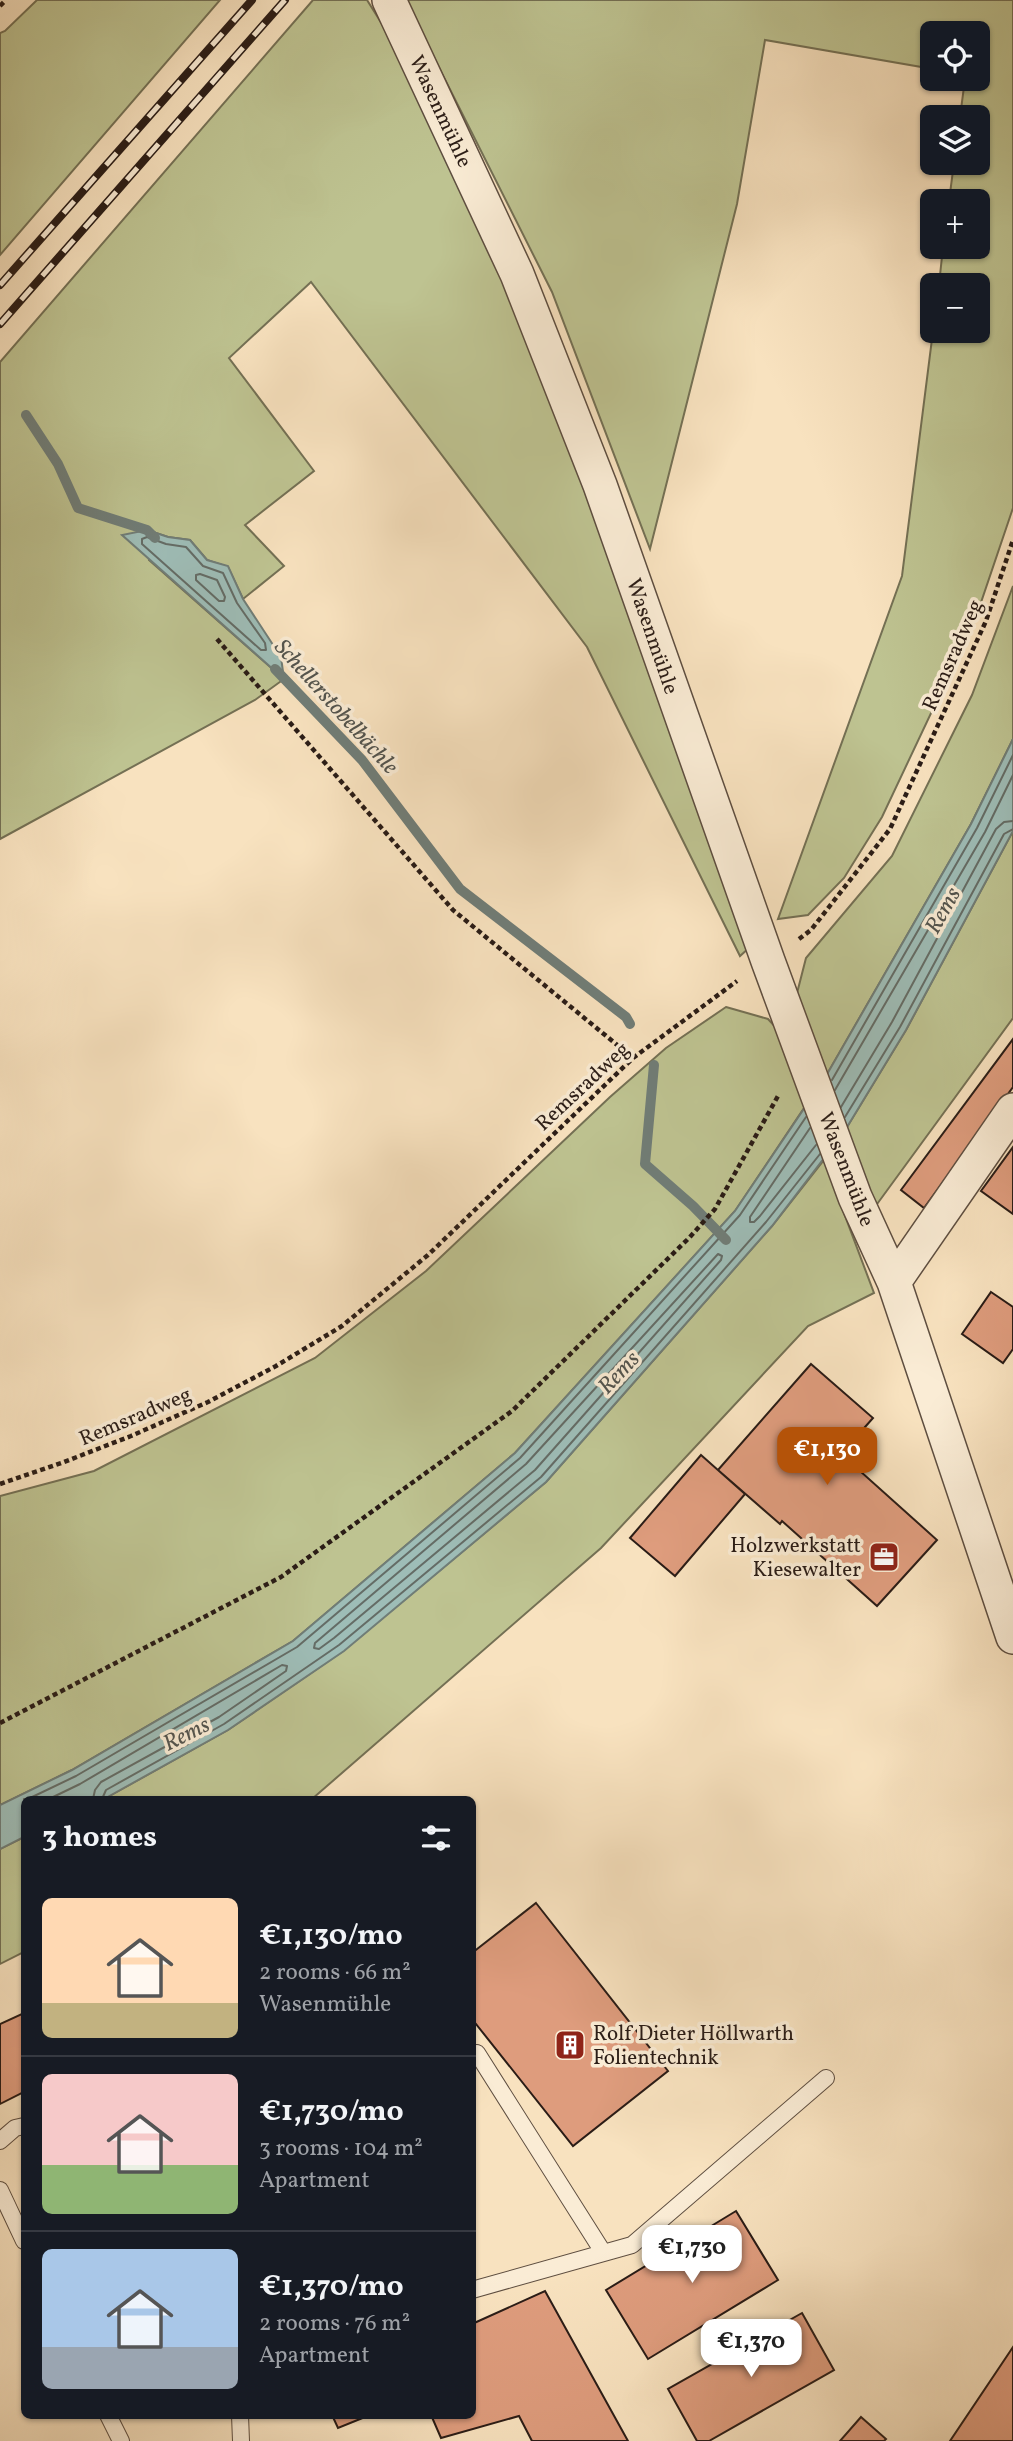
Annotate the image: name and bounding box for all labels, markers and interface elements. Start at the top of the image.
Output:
map controls [920,21,990,343]
button: locate [920,21,990,91]
street label: Wasenmühle [401,51,478,172]
button: layers [920,105,990,175]
button: + [920,189,990,259]
button: − [920,273,990,343]
street label: Wasenmühle [618,575,685,698]
street label: Remsradweg [916,595,991,716]
water label: Schellerstobelbächle [266,633,405,782]
water label: Rems [918,881,970,940]
street label: Remsradweg [530,1036,637,1138]
street label: Wasenmühle [810,1108,881,1231]
water label: Rems [591,1344,648,1402]
street label: Remsradweg [75,1381,196,1454]
pin: €1,130 [770,1428,884,1487]
text: €1,130 [793,1434,861,1466]
place label: Holzwerkstatt Kiesewalter [730,1532,861,1585]
office icon: Holzwerkstatt Kiesewalter [867,1540,901,1574]
water label: Rems [158,1709,216,1760]
text: 3 homes [42,1817,157,1859]
icon: filters [417,1819,455,1857]
text: €1,130/mo [259,1915,403,1957]
icon: home [98,1926,182,2010]
text: 2 rooms · 66 m² [259,1957,411,1989]
text: Wasenmühle [259,1989,391,2021]
place label: Rolf Dieter Höllwarth Folientechnik [593,2020,794,2073]
building icon: Rolf Dieter Höllwarth Folientechnik [553,2028,587,2062]
text: €1,730/mo [259,2091,404,2133]
icon: home [98,2102,182,2186]
text: 3 rooms · 104 m² [259,2133,423,2165]
text: Apartment [259,2165,370,2197]
pin: €1,730 [635,2226,749,2285]
text: €1,730 [658,2232,726,2264]
text: €1,370/mo [259,2266,404,2308]
icon: home [98,2277,182,2361]
text: 2 rooms · 76 m² [259,2308,410,2340]
pin: €1,370 [694,2320,808,2379]
text: €1,370 [717,2326,785,2358]
text: Apartment [259,2340,370,2372]

